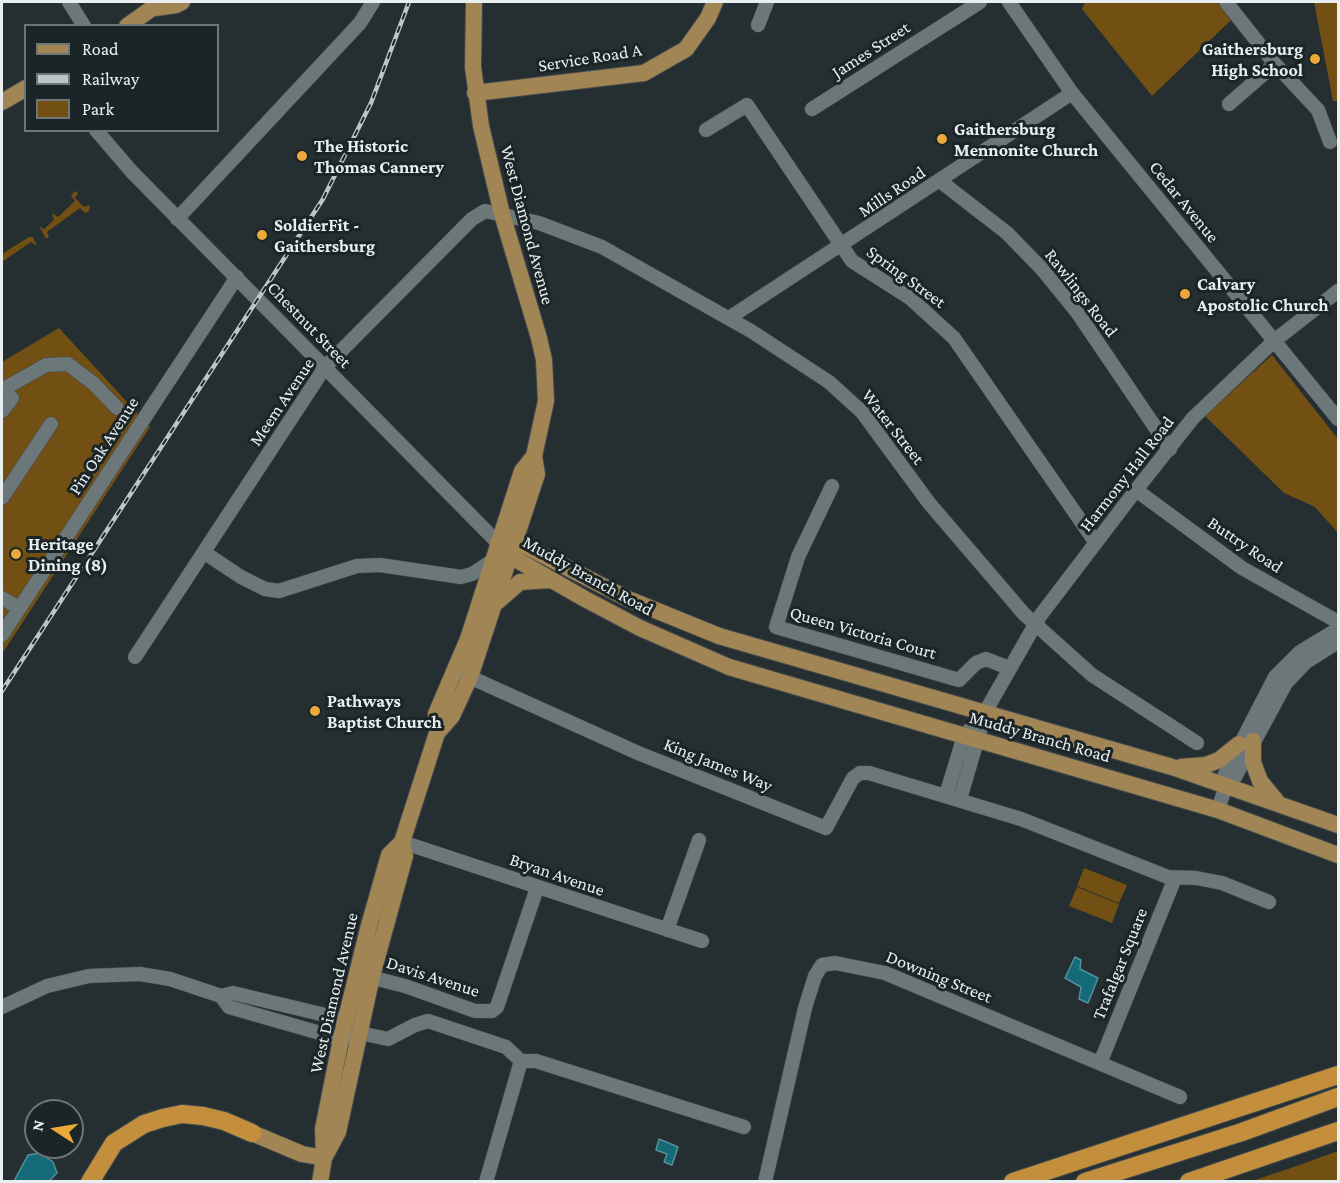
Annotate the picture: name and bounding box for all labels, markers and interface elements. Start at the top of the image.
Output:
street label: James Street [828,17,914,83]
legend [24,24,219,132]
place label: Gaithersburg High School [1202,38,1303,80]
text: Road [82,39,119,59]
street label: Service Road A [537,39,643,77]
marker: Gaithersburg High School [1308,52,1322,66]
text: Railway [82,69,139,89]
text: Park [82,99,114,119]
place label: Gaithersburg Mennonite Church [954,118,1098,160]
marker: Gaithersburg Mennonite Church [935,132,949,146]
place label: The Historic Thomas Cannery [314,135,444,178]
street label: West Diamond Avenue [495,143,559,307]
marker: The Historic Thomas Cannery [295,149,309,163]
street label: Cedar Avenue [1144,157,1224,247]
street label: Mills Road [854,162,930,222]
place label: SoldierFit - Gaithersburg [274,214,375,256]
marker: SoldierFit - Gaithersburg [255,228,269,242]
street label: Spring Street [862,241,950,313]
street label: Rawlings Road [1040,245,1122,341]
place label: Calvary Apostolic Church [1197,273,1328,316]
street label: Chestnut Street [262,277,356,373]
marker: Calvary Apostolic Church [1178,287,1192,301]
street label: Meem Avenue [245,354,319,450]
street label: Water Street [857,385,929,469]
street label: Pin Oak Avenue [64,393,144,499]
street label: Harmony Hall Road [1075,412,1179,536]
street label: Buttry Road [1203,512,1287,578]
street label: Muddy Branch Road [519,531,657,621]
place label: Heritage Dining (8) [28,533,108,576]
marker: Heritage Dining (8) [9,547,23,561]
street label: Queen Victoria Court [787,602,939,664]
place label: Pathways Baptist Church [327,690,442,732]
marker: Pathways Baptist Church [308,704,322,718]
street label: Muddy Branch Road [967,707,1113,767]
street label: King James Way [660,733,776,797]
street label: Bryan Avenue [507,849,607,901]
street label: Trafalgar Square [1088,905,1152,1023]
street label: West Diamond Avenue [305,911,363,1075]
street label: Downing Street [883,946,995,1008]
street label: Davis Avenue [384,952,482,1002]
north arrow [24,1099,84,1159]
text: N [28,1118,47,1133]

